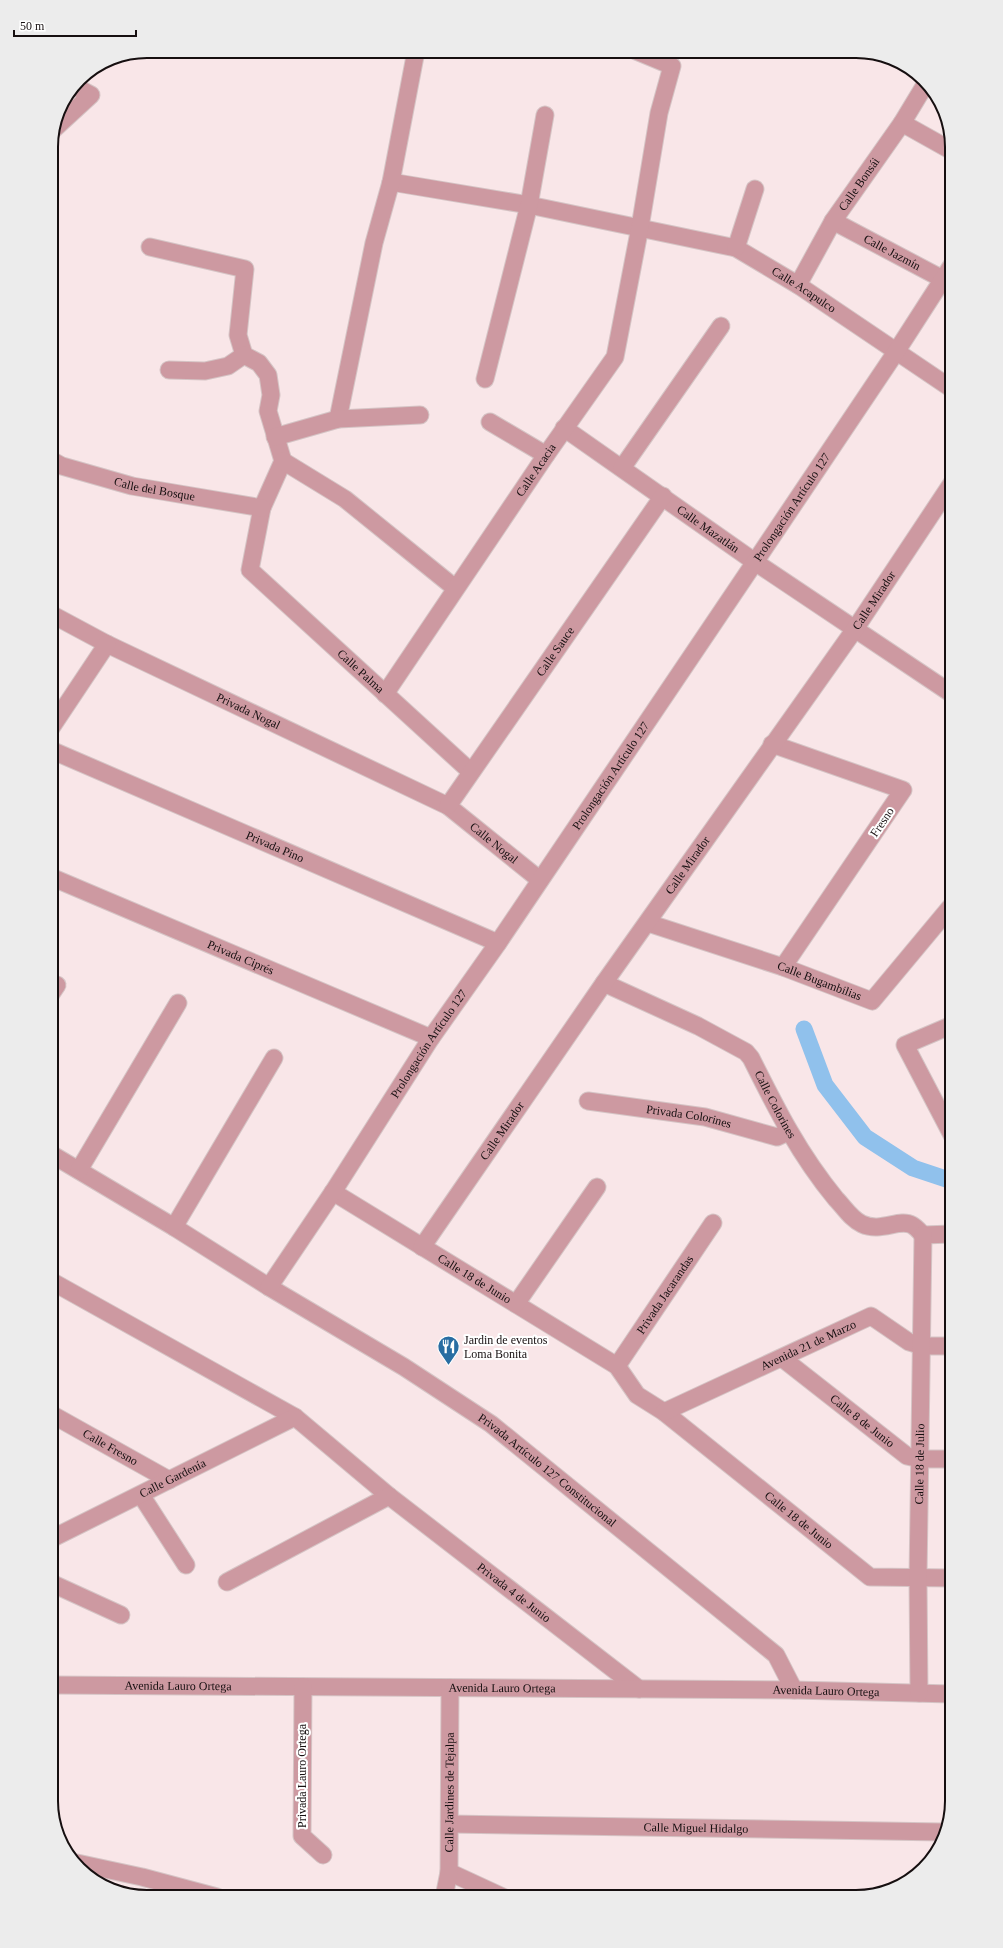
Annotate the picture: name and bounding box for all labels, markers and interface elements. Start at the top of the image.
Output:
scale bar [14,12,136,38]
text: 50 m [20,19,45,33]
street label: Calle Bonsái [835,154,883,213]
street label: Calle Jazmín [861,232,923,273]
street label: Calle Acapulco [769,264,839,316]
street label: Calle Acacia [513,440,559,499]
street label: Prolongación Artículo 127 [751,450,833,564]
street label: Calle del Bosque [112,474,196,504]
street label: Calle Mazatlán [674,502,742,556]
street label: Calle Mirador [849,568,899,632]
street label: Calle Sauce [533,624,577,679]
street label: Calle Palma [334,646,387,696]
street label: Privada Nogal [214,690,283,733]
street label: Prolongación Artículo 127 [569,719,652,833]
street label: Fresno [867,805,897,839]
street label: Calle Nogal [467,819,521,867]
street label: Privada Pino [244,828,306,865]
street label: Calle Mirador [662,834,713,897]
street label: Privada Ciprés [205,937,276,978]
street label: Calle Bugambilias [776,959,864,1003]
street label: Prolongación Artículo 127 [388,987,470,1101]
street label: Calle Colorines [751,1068,799,1141]
street label: Calle Mirador [477,1099,527,1163]
street label: Privada Colorines [645,1102,733,1131]
street label: Calle 18 de Junio [435,1251,514,1307]
street label: Privada Jacarandas [634,1252,696,1337]
street label: Avenida 21 de Marzo [758,1317,858,1373]
place label: Jardin de eventos Loma Bonita [464,1333,548,1361]
restaurant icon: Jardin de eventos Loma Bonita [436,1334,462,1367]
street label: Calle 8 de Junio [827,1391,897,1450]
street label: Privada Artículo 127 Constitucional [476,1411,620,1530]
street label: Calle 18 de Julio [912,1423,927,1505]
street label: Calle Fresno [80,1426,140,1468]
street label: Calle Gardenía [137,1455,209,1501]
street label: Calle 18 de Junio [762,1488,836,1552]
street label: Privada 4 de Junio [474,1560,553,1625]
street label: Avenida Lauro Ortega [124,1678,232,1693]
street label: Avenida Lauro Ortega [448,1681,556,1695]
street label: Avenida Lauro Ortega [772,1683,880,1699]
street label: Privada Lauro Ortega [295,1723,309,1828]
street label: Calle Jardines de Tejalpa [442,1732,457,1853]
street label: Calle Miguel Hidalgo [643,1820,748,1836]

